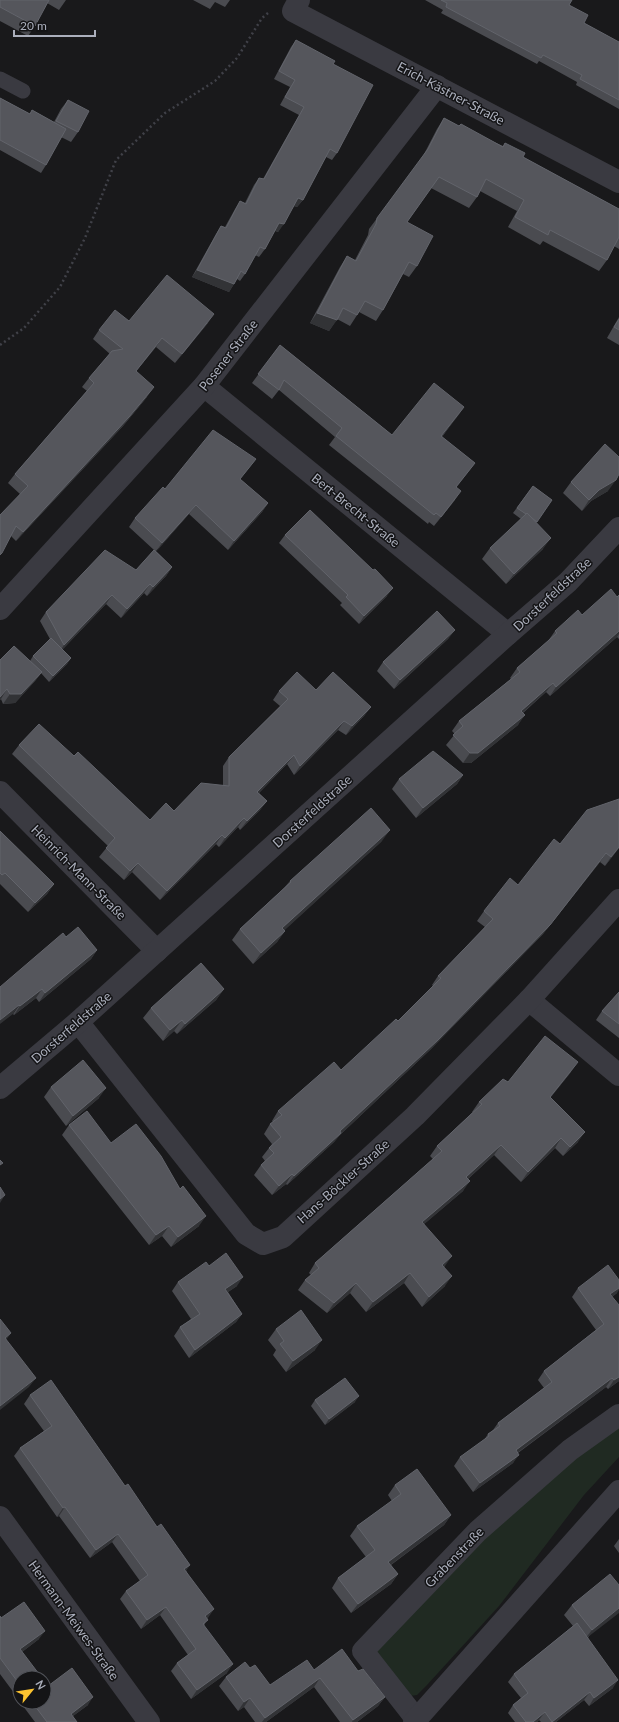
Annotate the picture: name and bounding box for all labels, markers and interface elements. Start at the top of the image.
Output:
scale bar [14,12,95,38]
text: 20 m [20,18,47,33]
street label: Erich-Kästner-Straße [395,58,507,128]
street label: Posener Straße [195,316,261,394]
street label: Bert-Brecht-Straße [309,470,403,551]
street label: Dorsterfeldstraße [510,554,595,634]
street label: Dorsterfeldstraße [269,771,355,851]
street label: Heinrich-Mann-Straße [28,821,130,923]
street label: Dorsterfeldstraße [28,988,114,1066]
street label: Hans-Böckler-Straße [294,1135,392,1227]
street label: Grabenstraße [421,1523,487,1590]
street label: Hermann-Meiwes-Straße [25,1557,123,1683]
north arrow [12,1670,52,1710]
text: N [33,1678,49,1692]

